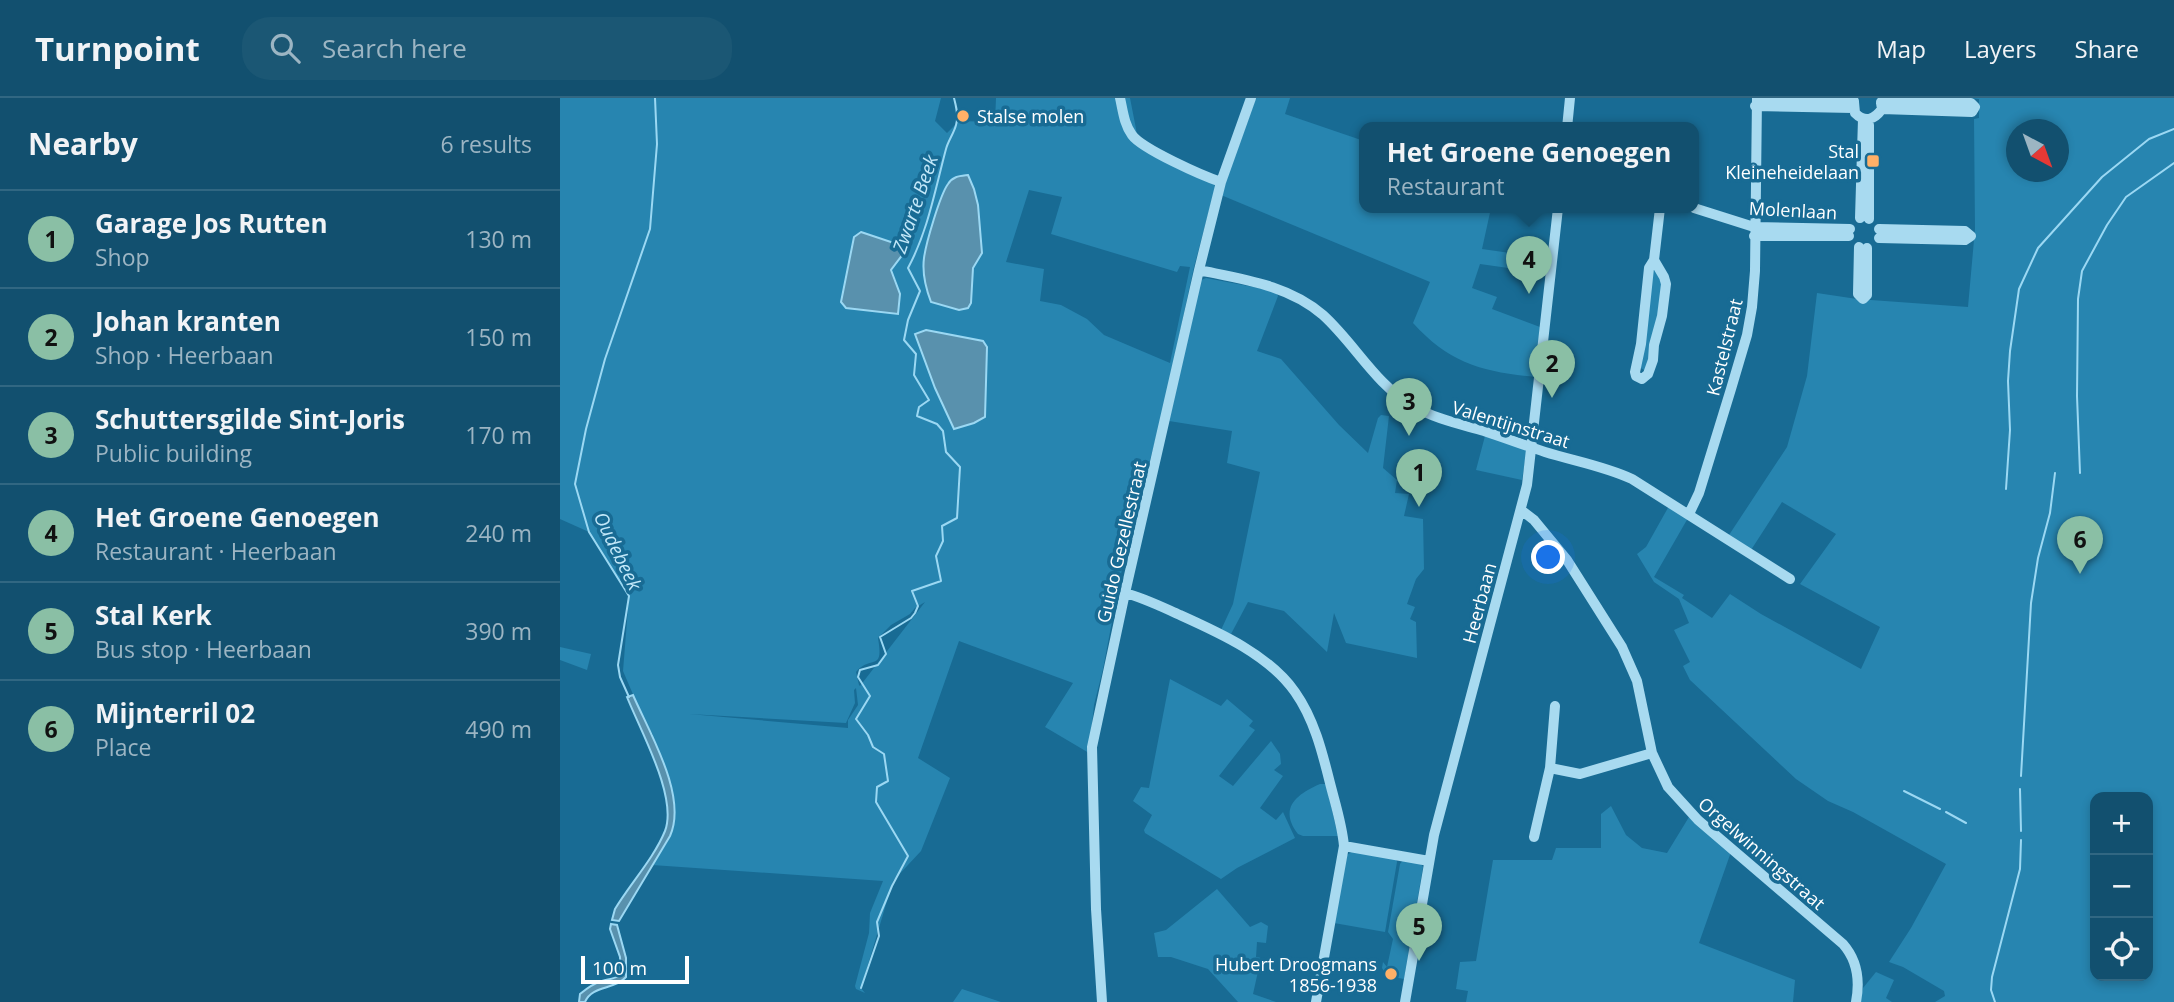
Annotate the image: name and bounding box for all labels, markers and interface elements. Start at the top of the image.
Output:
search box [242,17,732,80]
text: Turnpoint [35,26,200,71]
icon: search [266,29,304,67]
text: Search here [322,30,467,66]
text: Map [1876,32,1926,65]
text: Layers [1964,32,2037,65]
text: Share [2075,32,2139,65]
place label: Stalse molen [977,104,1084,128]
marker: Stalse molen [955,108,971,124]
north arrow [2006,119,2069,182]
popup [1359,122,1699,213]
text: Nearby [28,123,138,164]
text: 6 results [441,128,532,160]
text: Het Groene Genoegen [1387,134,1671,170]
place label: Stal Kleineheidelaan [1725,139,1859,184]
water label: Zwarte Beek [886,151,944,258]
marker: Stal Kleineheidelaan [1865,153,1881,169]
text: Restaurant [1387,170,1504,202]
street label: Molenlaan [1748,196,1838,224]
text: Garage Jos Rutten [95,205,328,241]
text: 1 [44,223,58,255]
text: 130 m [465,223,532,255]
pin: 4 [1506,236,1552,294]
text: Shop [95,241,150,273]
street label: Kastelstraat [1700,296,1748,398]
text: Johan kranten [95,303,281,339]
text: 2 [44,321,58,353]
text: 150 m [465,321,532,353]
text: Shop · Heerbaan [95,339,274,371]
pin: 2 [1529,340,1575,398]
pin: 3 [1386,378,1432,436]
street label: Valentijnstraat [1449,395,1573,453]
text: Schuttersgilde Sint-Joris [95,401,405,437]
text: 3 [44,419,58,451]
text: 170 m [465,419,532,451]
text: Public building [95,437,252,469]
pin: 1 [1396,449,1442,507]
street label: Guido Gezellestraat [1091,459,1151,625]
text: Het Groene Genoegen [95,499,379,535]
water label: Oudebeek [588,507,648,595]
pin: 6 [2057,516,2103,574]
text: 4 [44,517,58,549]
text: 240 m [465,517,532,549]
text: Restaurant · Heerbaan [95,535,337,567]
your location [1531,540,1565,574]
street label: Heerbaan [1457,560,1501,646]
text: Stal Kerk [95,597,212,633]
text: 5 [44,615,58,647]
text: 390 m [465,615,532,647]
text: Bus stop · Heerbaan [95,633,312,665]
text: Mijnterril 02 [95,695,255,731]
text: 6 [44,713,58,745]
text: 490 m [465,713,532,745]
text: Place [95,731,151,763]
street label: Orgelwinningstraat [1694,791,1830,915]
map controls [2090,792,2153,981]
button: + [2090,792,2153,855]
button: − [2090,855,2153,918]
pin: 5 [1396,903,1442,961]
button: locate [2090,918,2153,981]
place label: Hubert Droogmans 1856-1938 [1215,952,1377,997]
scale bar [581,953,690,985]
text: 100 m [592,955,647,981]
marker: Hubert Droogmans 1856-1938 [1383,966,1399,982]

